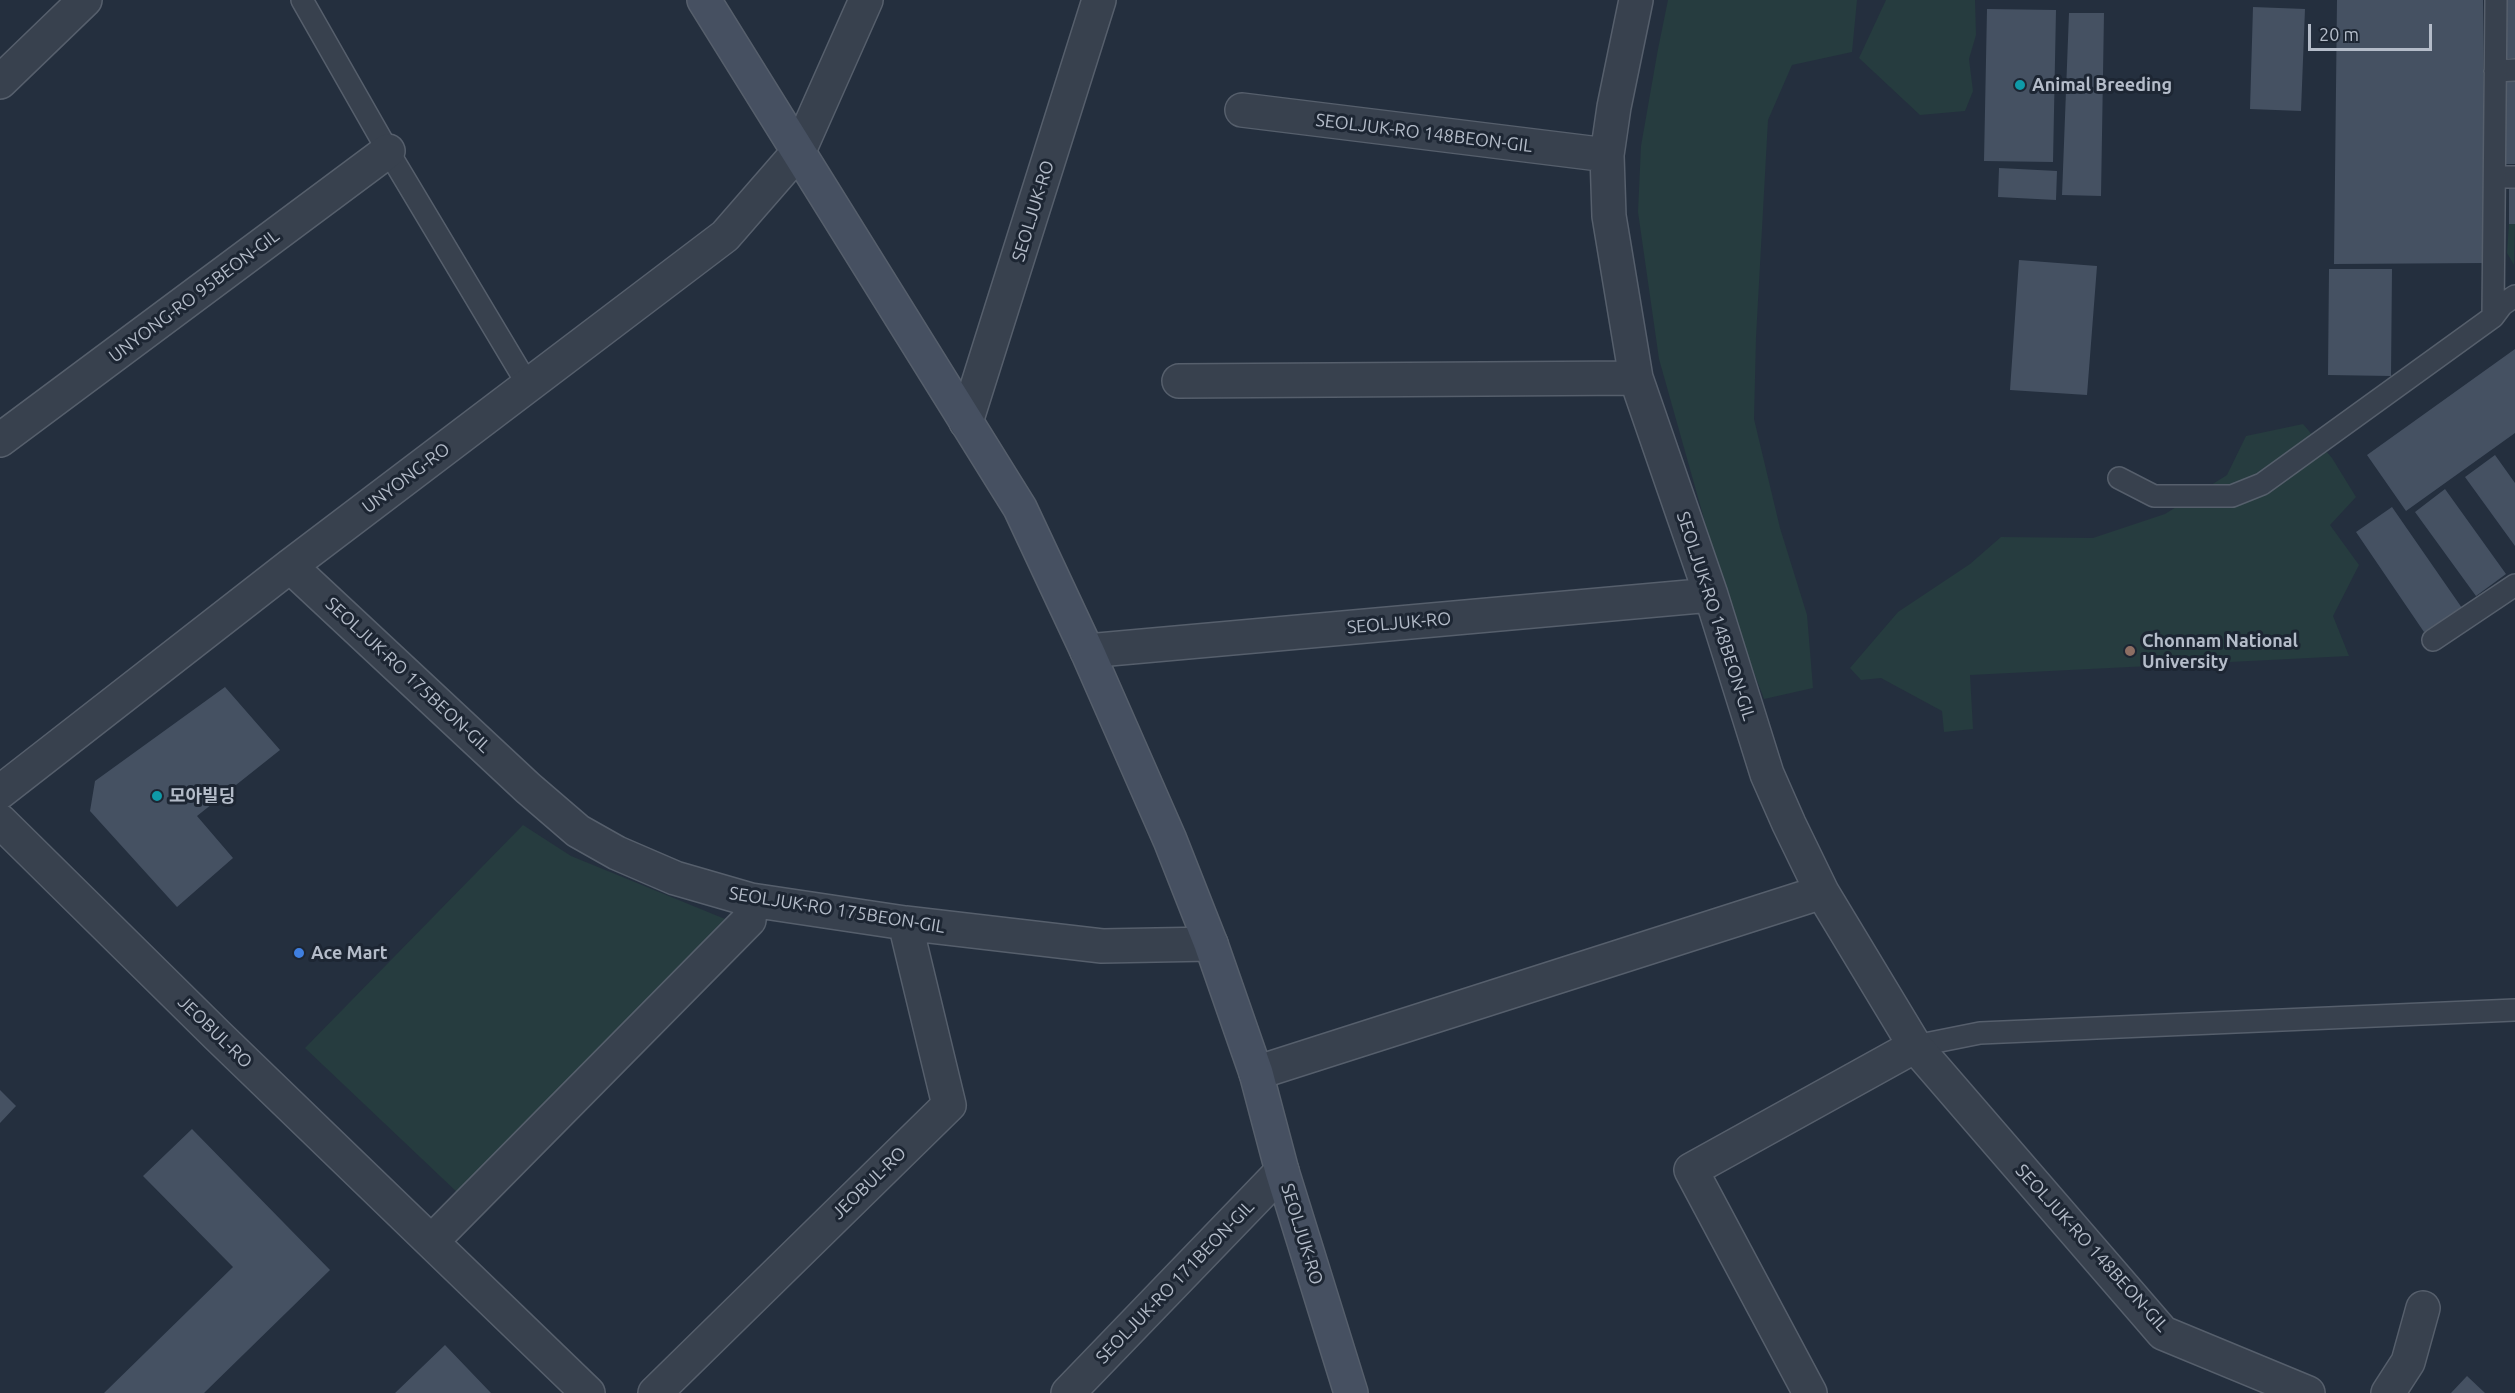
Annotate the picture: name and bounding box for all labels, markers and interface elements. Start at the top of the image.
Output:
scale bar [2311,12,2436,50]
text: 20 m [2319,24,2359,44]
place label: Animal Breeding [2032,74,2172,96]
marker: Animal Breeding [2013,78,2027,92]
street label: SEOLJUK-RO 148BEON-GIL [1314,109,1534,157]
street label: SEOLJUK-RO [1007,158,1059,264]
street label: UNYONG-RO 95BEON-GIL [105,225,283,367]
street label: UNYONG-RO [358,438,454,518]
street label: SEOLJUK-RO 148BEON-GIL [1672,509,1760,723]
street label: SEOLJUK-RO 175BEON-GIL [321,593,495,757]
street label: SEOLJUK-RO [1346,608,1452,638]
place label: Chonnam National University [2142,630,2298,672]
marker: Chonnam National University [2123,644,2137,658]
place label: 모아빌딩 [169,785,235,807]
marker: 모아빌딩 [150,789,164,803]
street label: SEOLJUK-RO 175BEON-GIL [728,882,946,938]
place label: Ace Mart [311,942,388,964]
marker: Ace Mart [292,946,306,960]
street label: JEOBUL-RO [173,991,257,1073]
street label: JEOBUL-RO [827,1142,911,1224]
street label: SEOLJUK-RO 148BEON-GIL [2011,1160,2173,1336]
street label: SEOLJUK-RO [1276,1181,1328,1287]
street label: SEOLJUK-RO 171BEON-GIL [1091,1196,1259,1368]

